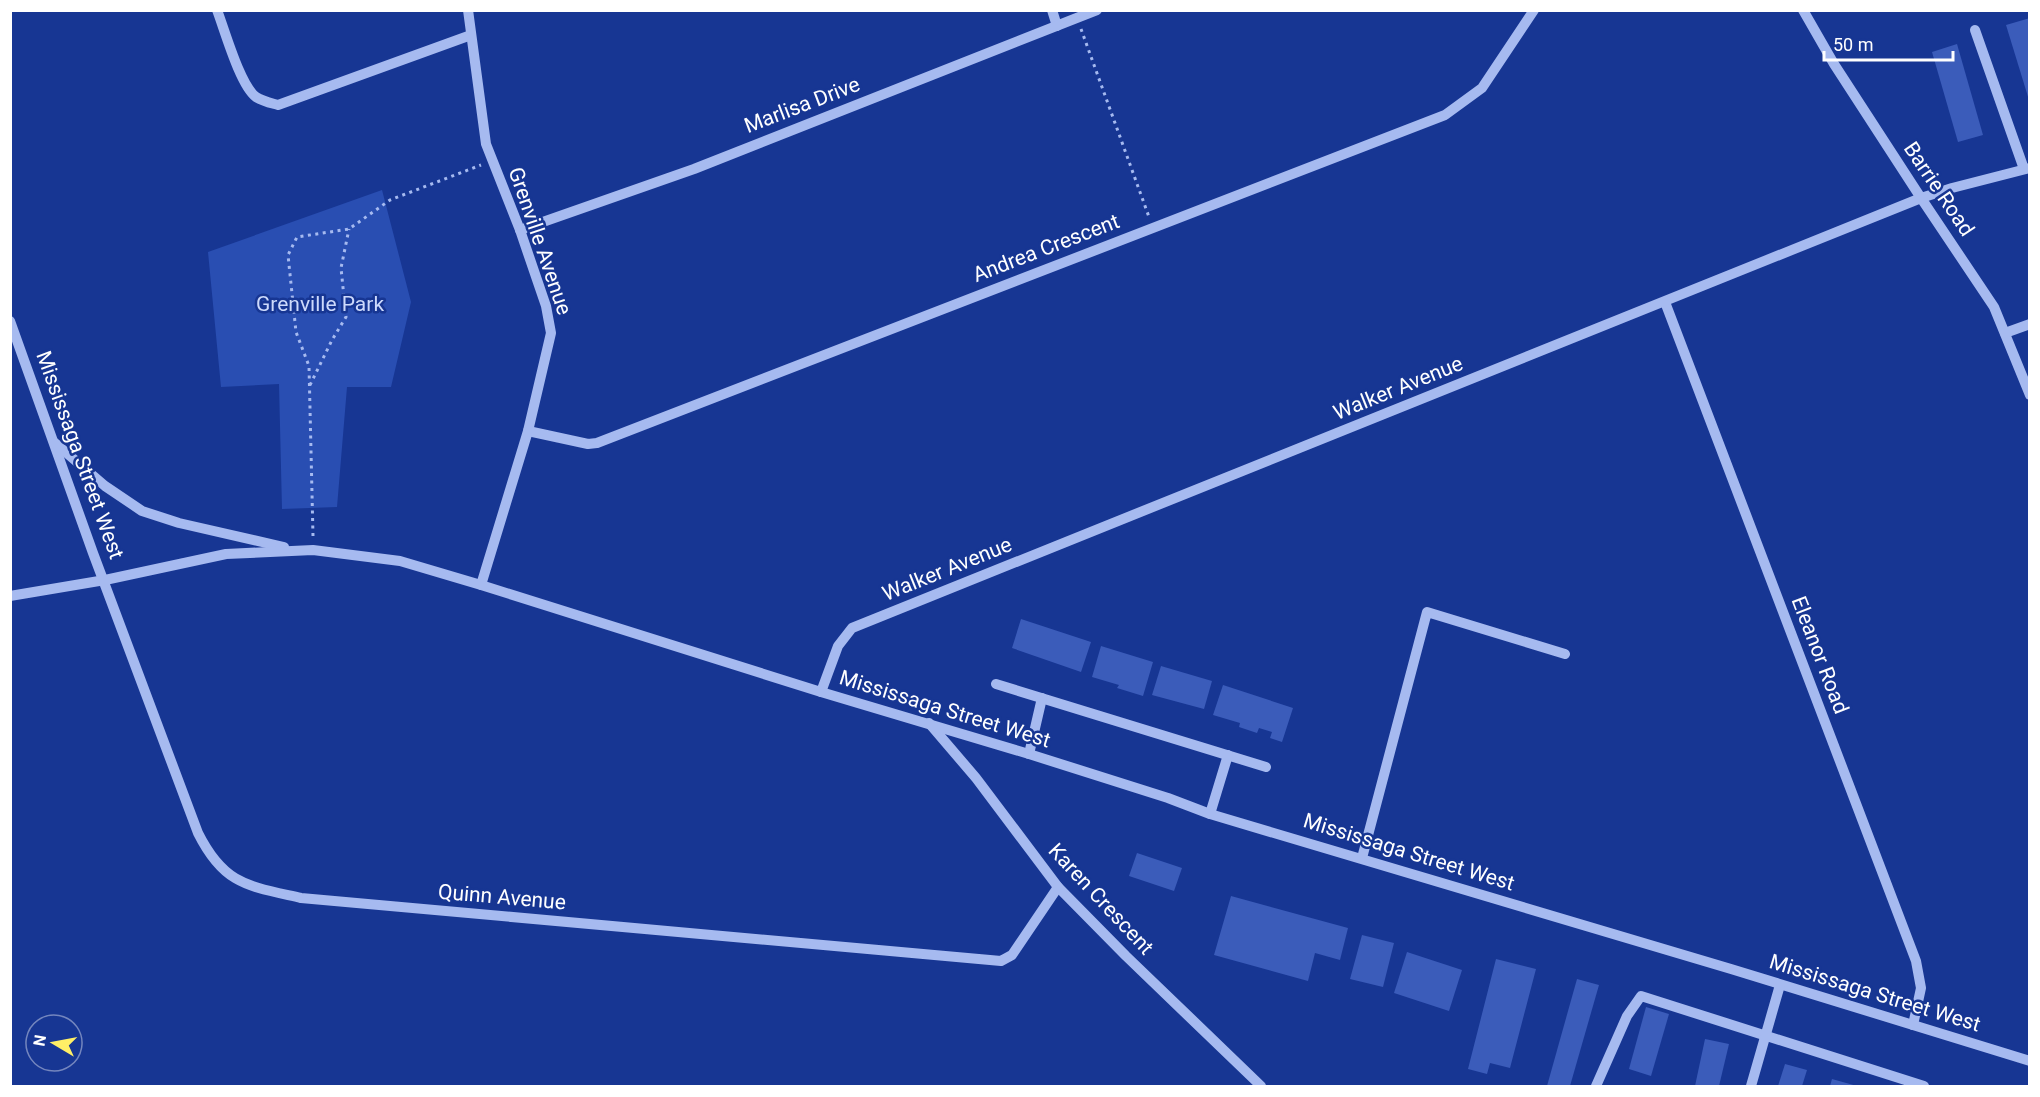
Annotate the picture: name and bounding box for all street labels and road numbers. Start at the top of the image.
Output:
street label: Marlisa Drive [741,72,863,138]
street label: Barrie Road [1899,137,1979,241]
street label: Grenville Avenue [504,164,576,318]
street label: Andrea Crescent [969,209,1123,287]
street label: Mississaga Street West [31,348,129,562]
street label: Walker Avenue [1330,351,1466,425]
street label: Walker Avenue [879,532,1015,606]
street label: Eleanor Road [1787,593,1853,717]
street label: Mississaga Street West [837,665,1054,753]
street label: Mississaga Street West [1301,808,1518,896]
street label: Karen Crescent [1044,839,1158,959]
street label: Quinn Avenue [437,879,567,915]
street label: Mississaga Street West [1767,949,1984,1037]

